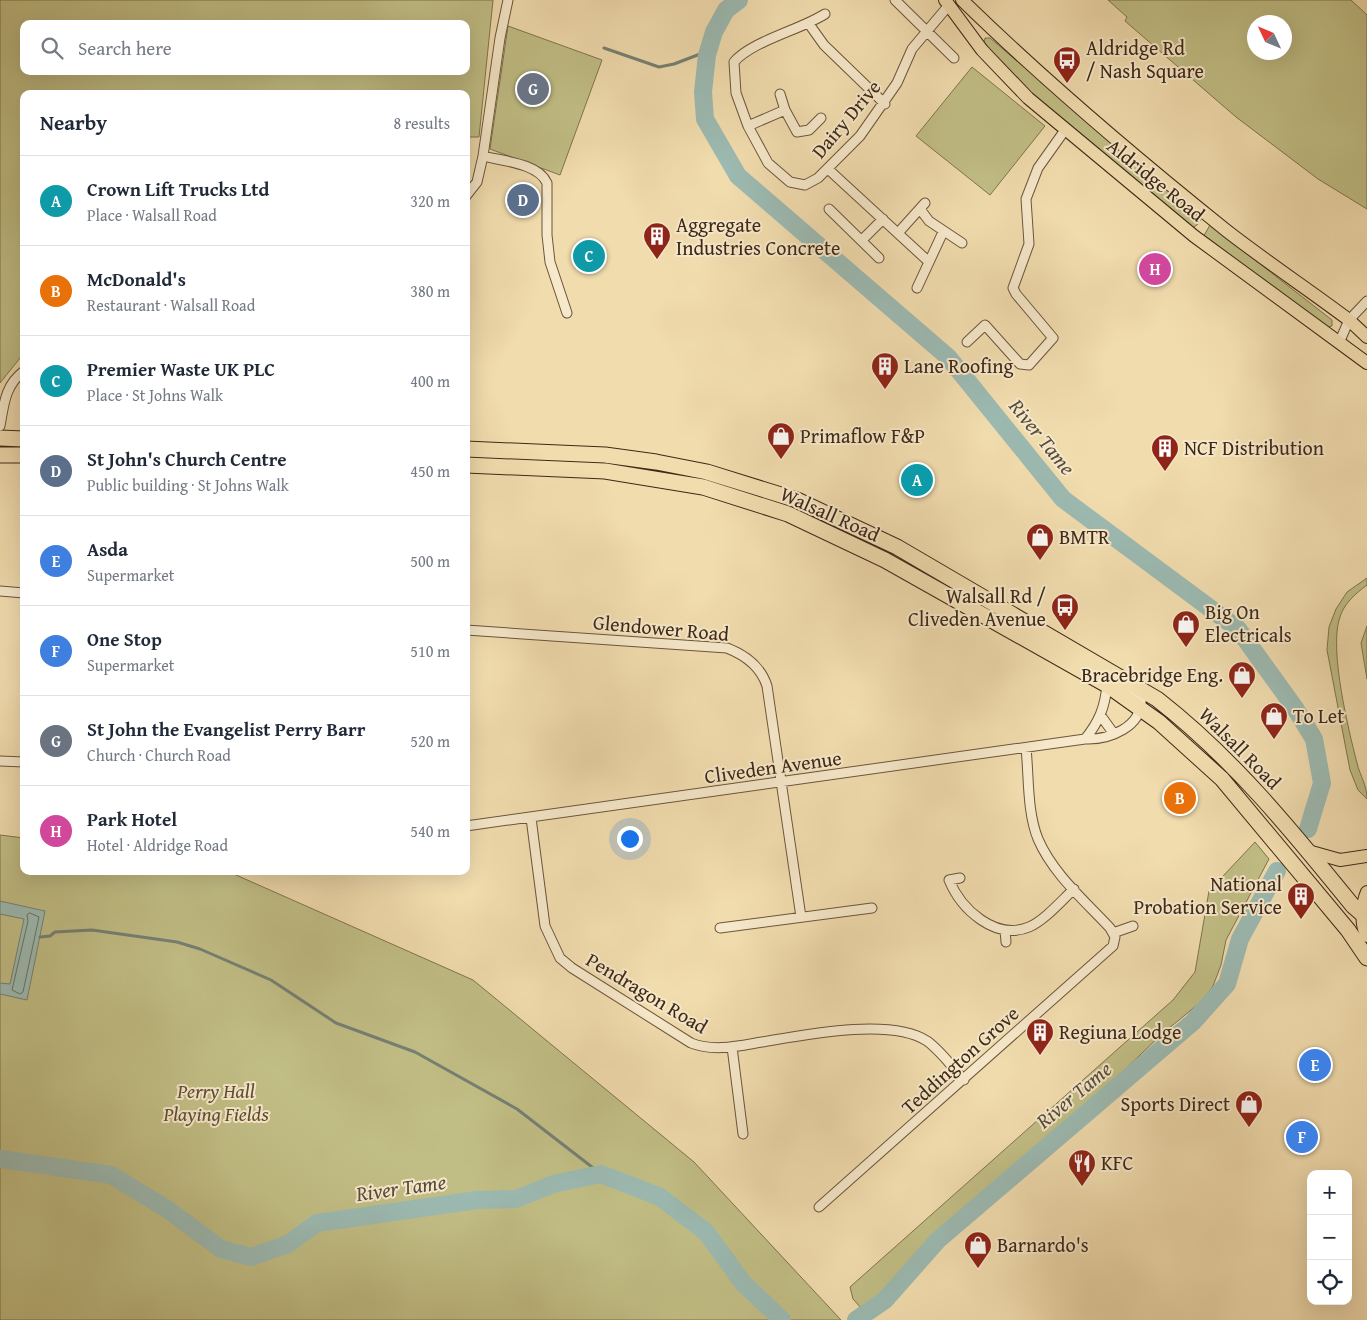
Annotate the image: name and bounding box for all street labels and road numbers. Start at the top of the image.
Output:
street label: Dairy Drive [804,73,887,164]
street label: Aldridge Road [1101,131,1212,228]
street label: Walsall Road [776,479,885,549]
street label: Glendower Road [592,607,731,648]
street label: Walsall Road [1193,700,1288,796]
street label: Cliveden Avenue [703,743,843,790]
street label: Pendragon Road [581,945,714,1040]
street label: Teddington Grove [895,999,1025,1120]

